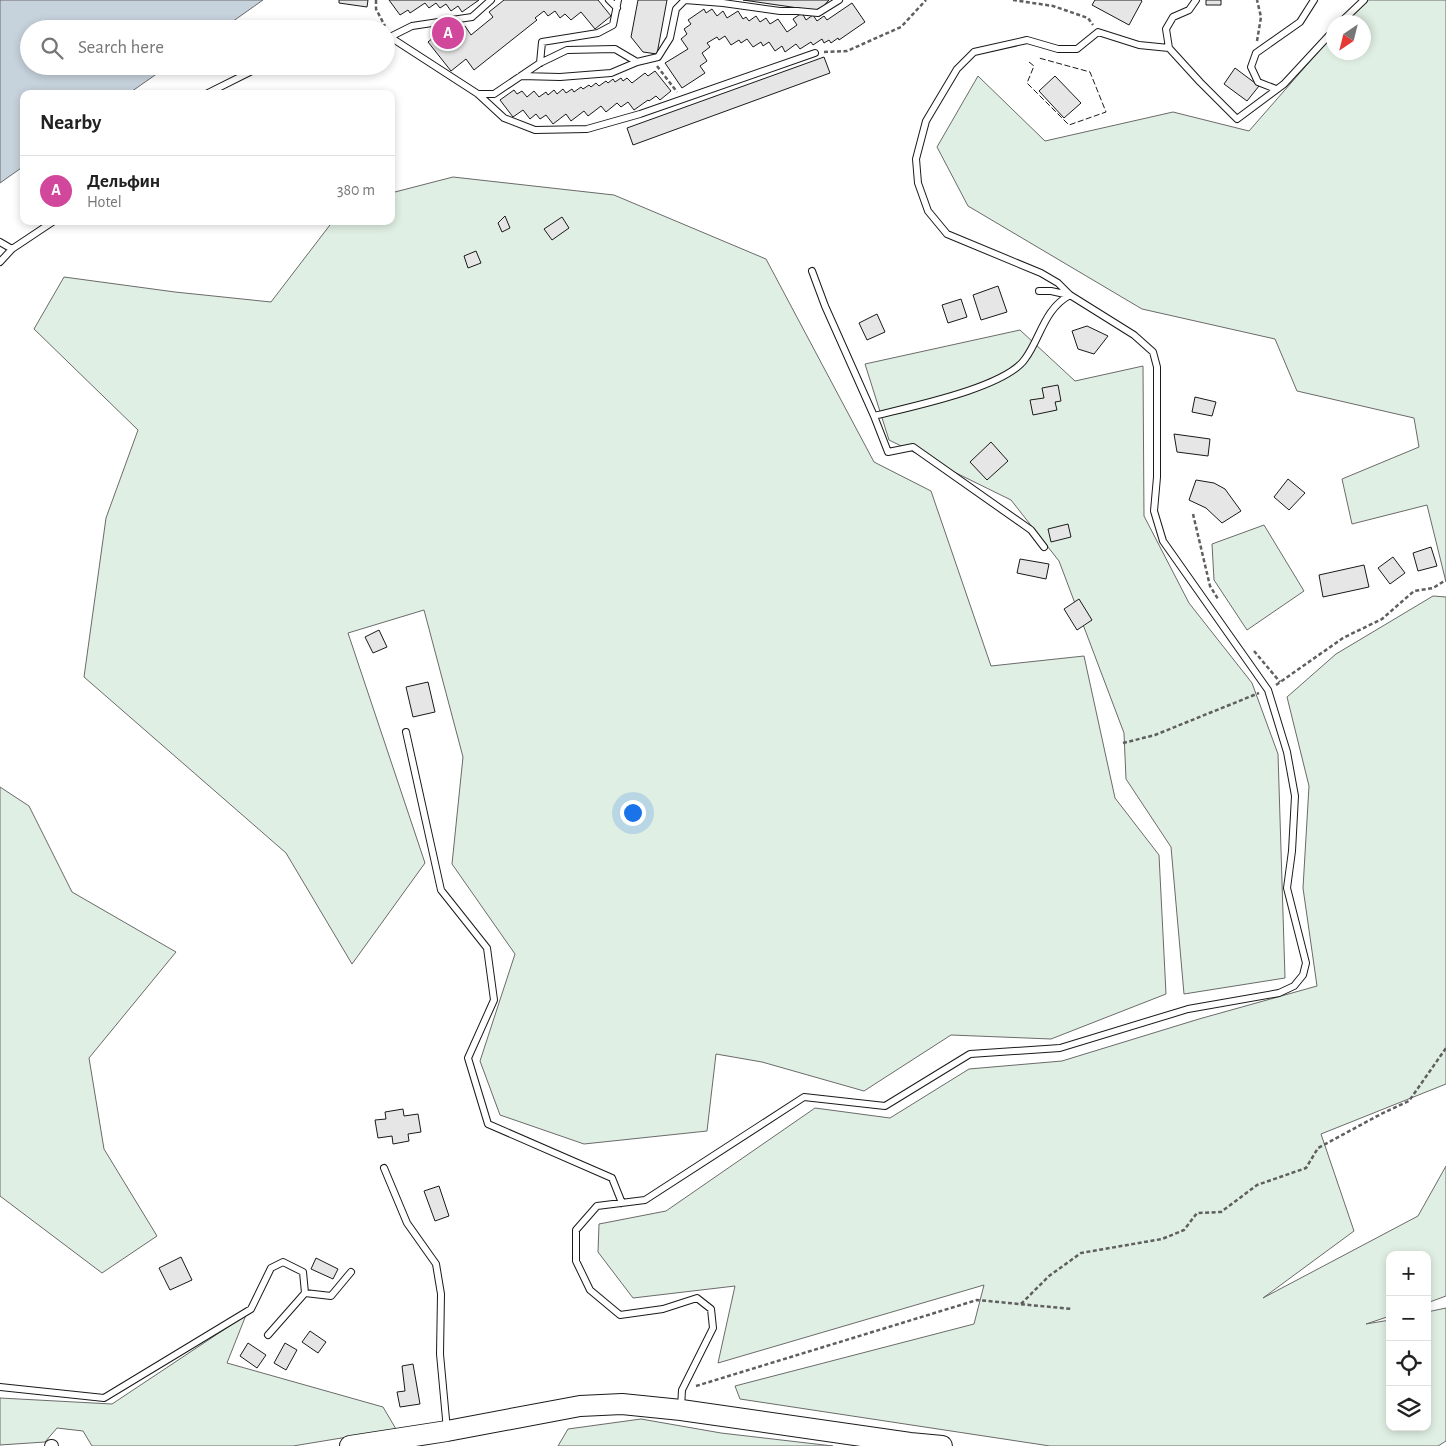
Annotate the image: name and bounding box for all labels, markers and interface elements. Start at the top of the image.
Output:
pin: A [432,14,464,52]
north arrow [1326,15,1371,60]
search box [20,20,395,75]
icon: search [38,34,66,62]
text: Search here [78,38,164,57]
text: Nearby [40,112,101,133]
text: Дельфин [87,172,160,191]
text: A [51,182,61,198]
text: 380 m [337,182,375,198]
text: Hotel [87,194,122,210]
your location [620,800,646,826]
map controls [1386,1251,1431,1431]
button: + [1386,1251,1431,1296]
button: − [1386,1296,1431,1341]
button: locate [1386,1341,1431,1386]
button: layers [1386,1386,1431,1431]

